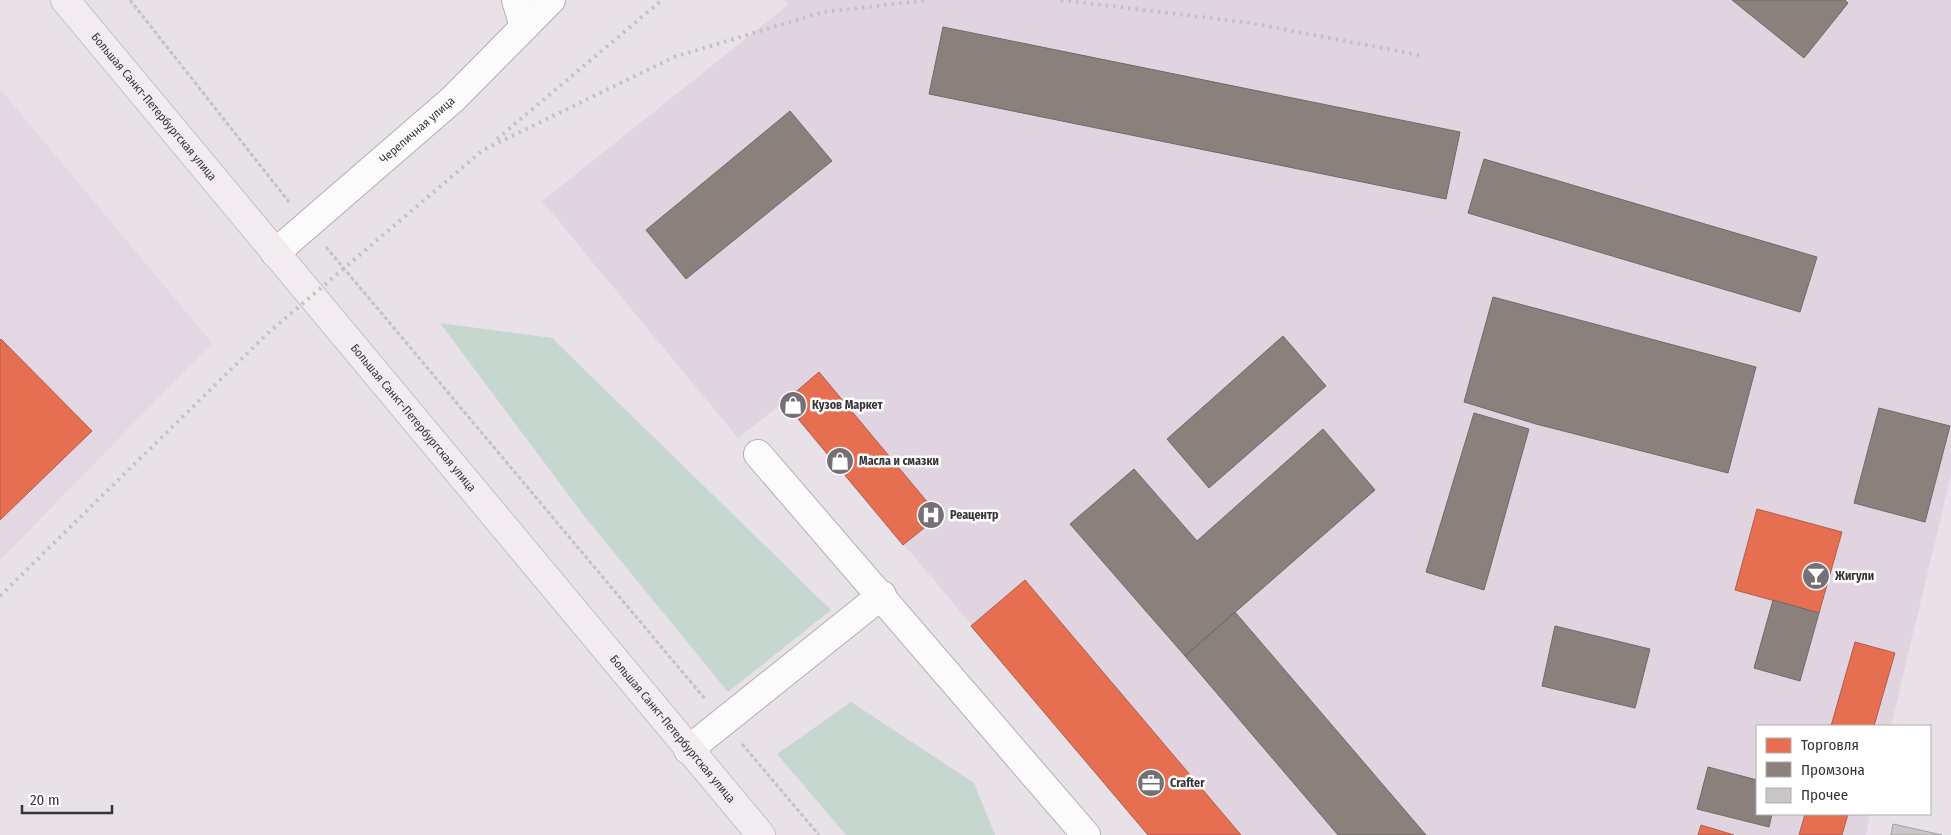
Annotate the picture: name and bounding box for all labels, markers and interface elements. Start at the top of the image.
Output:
street label: Большая Санкт-Петербургская улица [88,30,220,184]
street label: Черепичная улица [377,94,458,166]
street label: Большая Санкт-Петербургская улица [348,341,479,495]
shop icon: Кузов Маркет [778,390,808,420]
place label: Кузов Маркет [812,398,883,412]
shop icon: Масла и смазки [825,446,855,476]
place label: Масла и смазки [859,454,939,468]
hospital icon: Реацентр [916,500,946,530]
place label: Реацентр [950,508,999,522]
bar icon: Жигули [1801,561,1831,591]
place label: Жигули [1834,569,1874,583]
street label: Большая Санкт-Петербургская улица [607,652,738,806]
legend [1756,725,1931,815]
text: Торговля [1801,736,1859,754]
text: Промзона [1801,761,1865,779]
office icon: Crafter [1136,768,1166,798]
place label: Crafter [1170,776,1205,790]
scale bar [22,782,112,814]
text: Прочее [1801,786,1848,804]
text: 20 m [30,791,60,809]

